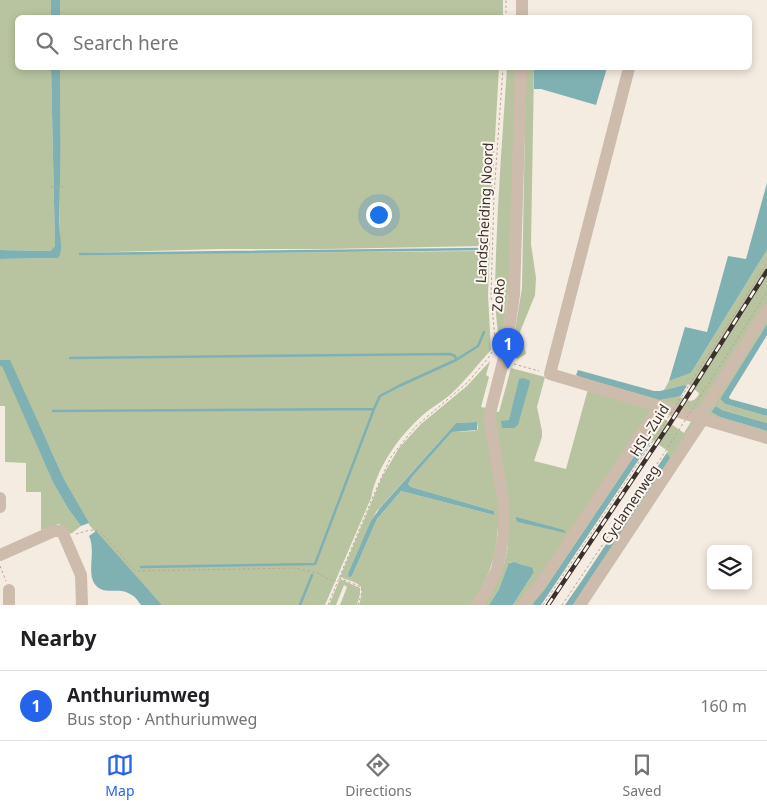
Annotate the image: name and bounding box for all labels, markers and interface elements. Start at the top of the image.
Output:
search box [15,15,752,70]
icon: search [33,29,61,57]
text: Search here [73,30,179,56]
street label: Landscheiding Noord [471,142,497,284]
your location [366,202,392,228]
street label: ZoRo [487,277,509,313]
pin: 1 [492,328,524,369]
street label: HSL-Zuid [625,400,673,460]
street label: Cyclamenweg [597,461,663,547]
map controls [707,545,752,590]
button: layers [707,545,752,590]
text: Nearby [20,624,96,652]
text: Anthuriumweg [67,682,210,708]
text: 1 [31,695,41,717]
text: 160 m [700,695,747,717]
text: Bus stop · Anthuriumweg [67,708,257,730]
tab: Map [105,751,135,800]
tab: Directions [345,751,412,800]
tab: Saved [622,751,662,800]

